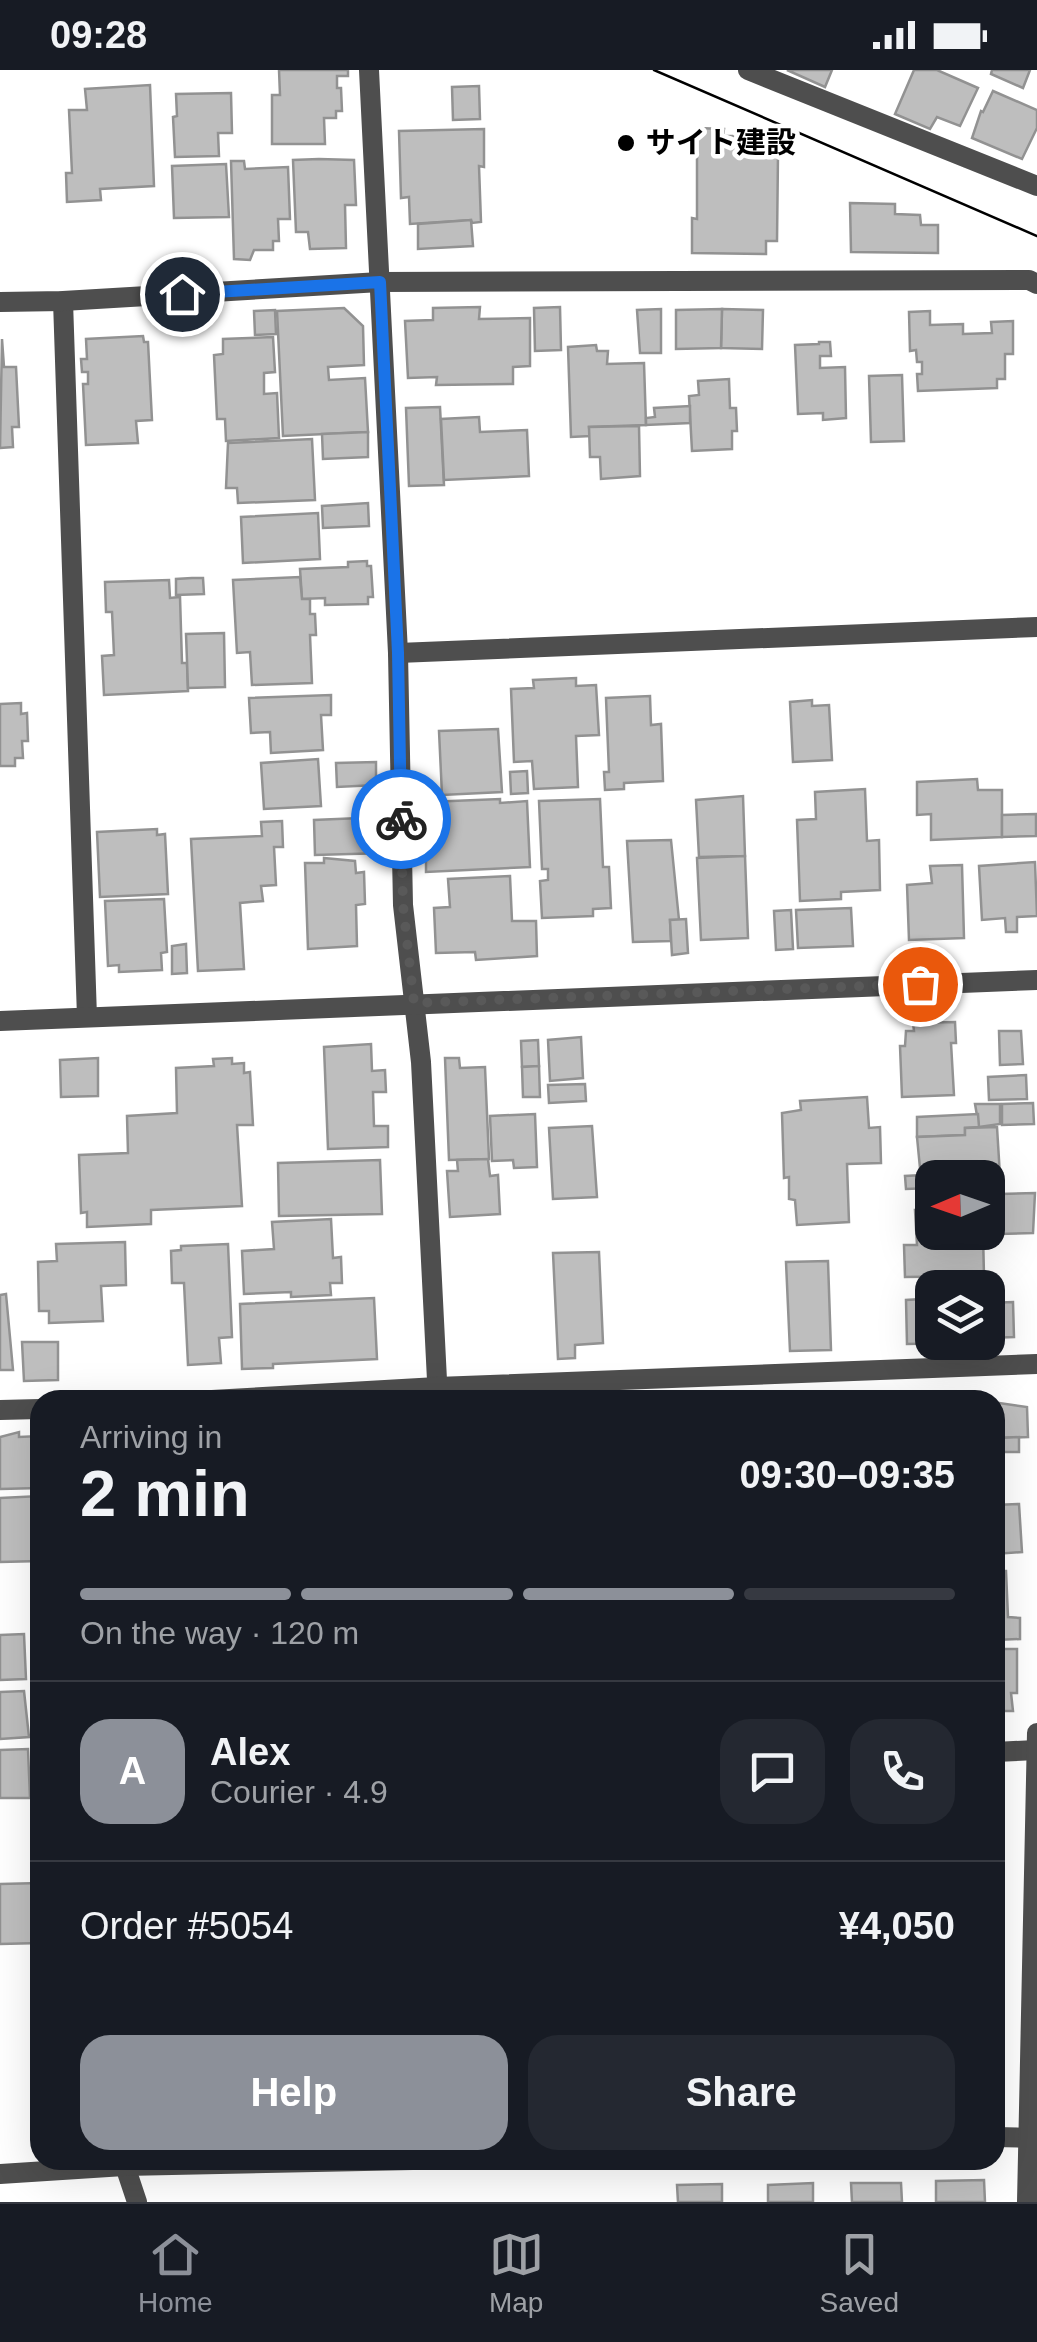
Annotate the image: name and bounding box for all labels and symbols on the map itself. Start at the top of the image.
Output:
place label: サイト建設 [646,126,796,159]
marker: サイト建設 [615,132,637,154]
pin [140,252,225,337]
courier [351,769,451,869]
pin [878,942,963,1027]
north arrow [915,1160,1005,1250]

